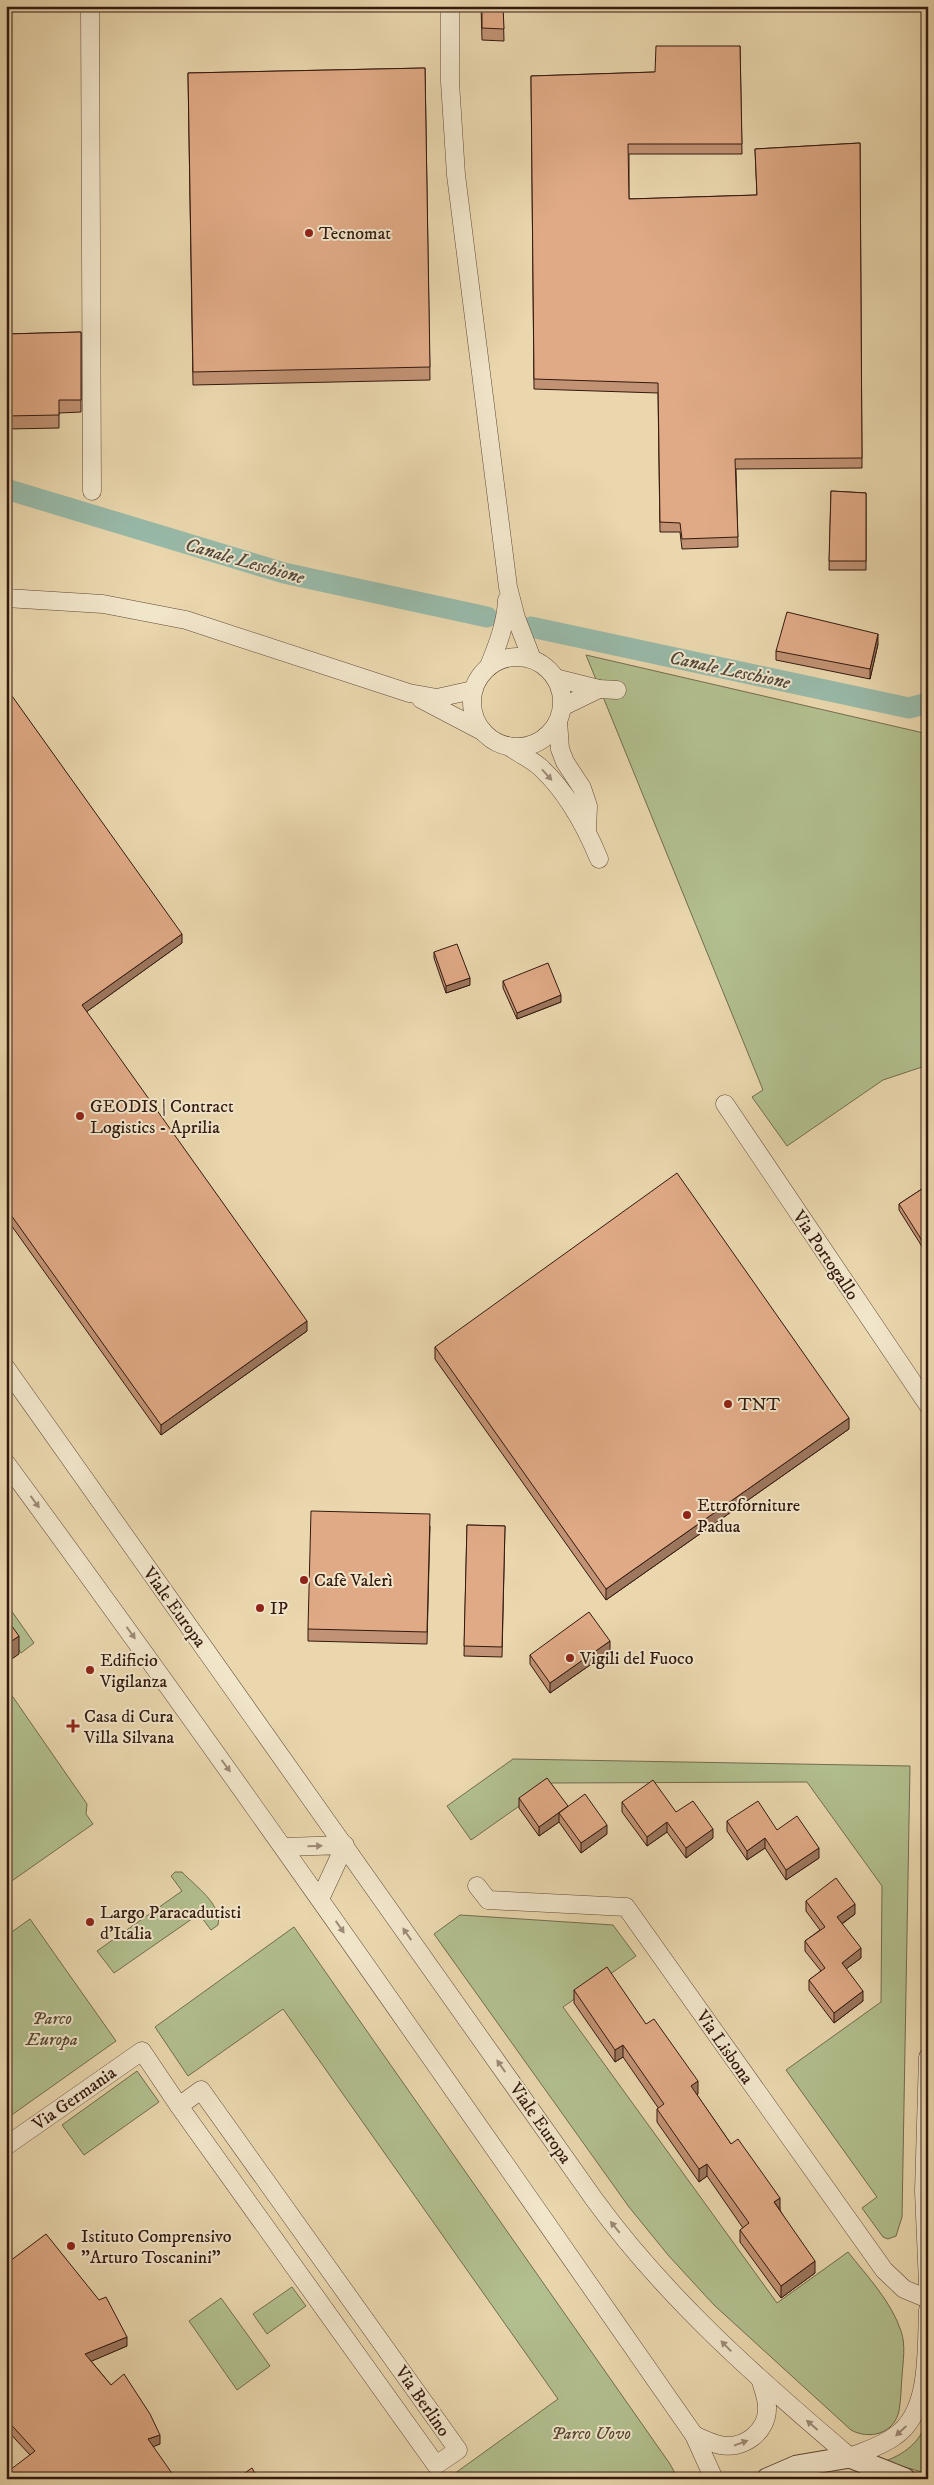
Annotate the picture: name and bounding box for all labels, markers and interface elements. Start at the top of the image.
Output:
place label: Tecnomat [319,223,391,245]
marker: Tecnomat [303,227,315,239]
water label: Canale Leschione [182,533,307,590]
water label: Canale Leschione [667,646,793,695]
one-way arrow [541,768,553,780]
place label: GEODIS | Contract Logistics - Aprilia [90,1096,234,1139]
marker: GEODIS | Contract Logistics - Aprilia [74,1110,86,1122]
street label: Via Portogallo [787,1206,863,1305]
place label: TNT [738,1394,780,1416]
marker: TNT [722,1398,734,1410]
place label: Ettroforniture Padua [697,1495,800,1538]
one-way arrow [30,1496,40,1509]
marker: Ettroforniture Padua [681,1509,693,1521]
street label: Viale Europa [137,1562,211,1652]
place label: Cafè Valerì [314,1570,393,1592]
marker: Cafè Valerì [298,1574,310,1586]
place label: IP [270,1598,288,1620]
marker: IP [254,1602,266,1614]
one-way arrow [126,1627,136,1640]
place label: Vigili del Fuoco [579,1648,694,1670]
place label: Edificio Vigilanza [99,1650,168,1693]
marker: Vigili del Fuoco [564,1652,576,1664]
marker: Edificio Vigilanza [84,1664,96,1676]
place label: Casa di Cura Villa Silvana [83,1706,175,1749]
marker: Casa di Cura Villa Silvana [66,1719,80,1733]
one-way arrow [221,1759,231,1772]
one-way arrow [307,1842,323,1850]
place label: Largo Paracadutisti d'Italia [100,1902,241,1945]
marker: Largo Paracadutisti d'Italia [84,1916,96,1928]
one-way arrow [335,1920,345,1934]
one-way arrow [402,1927,412,1941]
street label: Via Lisbona [690,2006,758,2089]
park label: Parco Europa [25,2008,78,2051]
one-way arrow [496,2060,506,2073]
street label: Via Germania [28,2062,121,2136]
street label: Viale Europa [504,2078,576,2169]
one-way arrow [610,2221,621,2234]
place label: Istituto Comprensivo "Arturo Toscanini" [81,2226,232,2269]
marker: Istituto Comprensivo "Arturo Toscanini" [65,2240,77,2252]
one-way arrow [720,2340,732,2352]
street label: Via Berlino [389,2361,455,2441]
one-way arrow [806,2420,819,2431]
park label: Parco Uovo [551,2423,631,2445]
one-way arrow [896,2425,908,2437]
one-way arrow [733,2439,748,2446]

